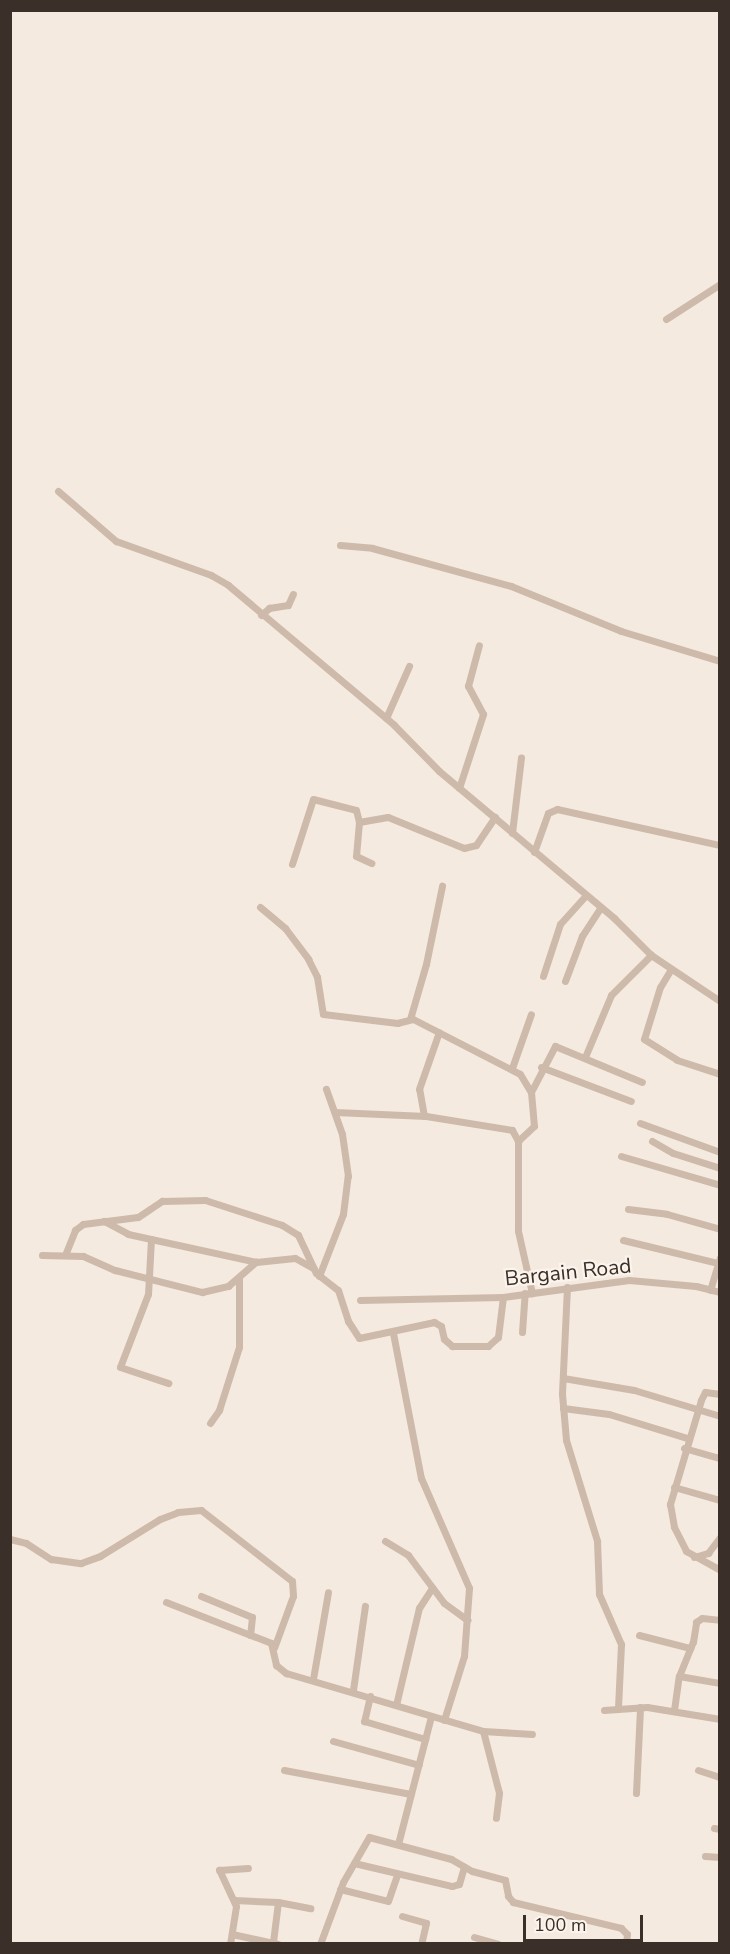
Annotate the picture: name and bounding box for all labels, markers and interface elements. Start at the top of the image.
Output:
street label: Bargain Road [503,1253,633,1291]
scale bar [526,1903,646,1941]
text: 100 m [534,1913,586,1937]

